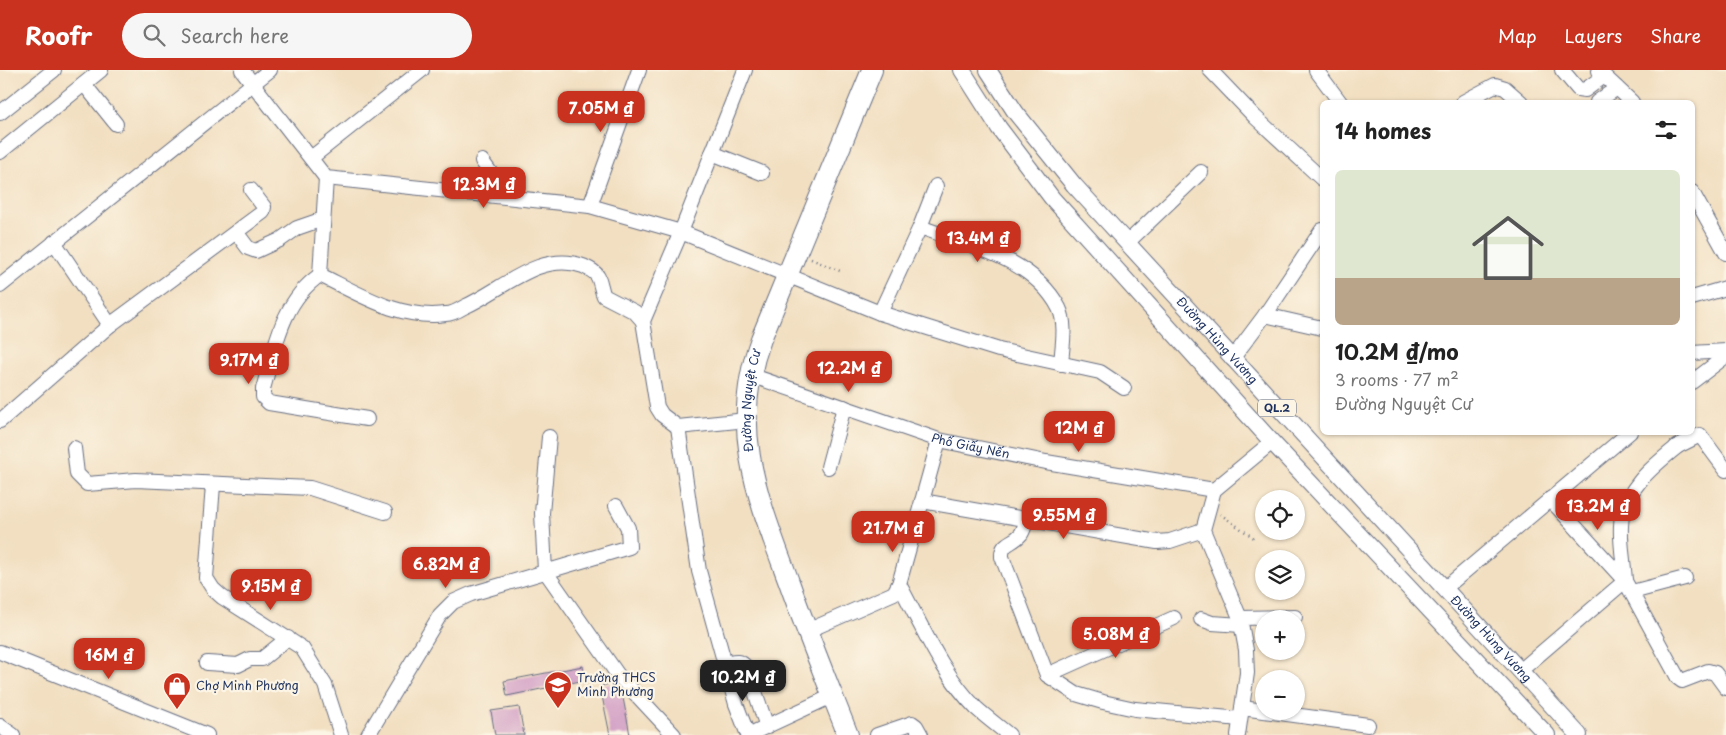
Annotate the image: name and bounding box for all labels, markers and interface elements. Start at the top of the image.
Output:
search box [122,13,472,58]
text: Roofr [25,17,92,53]
icon: search [140,21,168,49]
text: Search here [180,21,289,49]
text: Map [1498,22,1537,49]
text: Layers [1565,22,1622,49]
text: Share [1650,22,1701,49]
pin: 7.05M ₫ [555,90,647,133]
text: 7.05M ₫ [569,95,633,119]
text: 14 homes [1335,114,1431,146]
icon: filters [1652,116,1680,144]
pin: 12.3M ₫ [438,166,530,209]
text: 12.3M ₫ [453,171,515,195]
icon: home [1463,203,1553,293]
pin: 13.4M ₫ [932,220,1024,263]
text: 13.4M ₫ [947,225,1009,249]
street label: Đường Hùng Vương [1173,292,1262,388]
text: 10.2M ₫/mo [1335,335,1459,367]
pin: 9.17M ₫ [203,342,295,385]
street label: Đường Nguyệt Cư [737,346,765,453]
text: 9.17M ₫ [220,347,278,371]
pin: 12.2M ₫ [803,350,895,393]
text: 12.2M ₫ [817,355,881,379]
text: 3 rooms · 77 m² [1335,367,1459,391]
text: Đường Nguyệt Cư [1335,391,1473,415]
road number: QL.2 [1258,399,1296,416]
pin: 12M ₫ [1044,410,1114,453]
text: 12M ₫ [1055,415,1103,439]
street label: Phố Giấy Nến [929,428,1011,462]
pin: 13.2M ₫ [1552,488,1644,531]
map controls [1255,490,1305,720]
button: locate [1255,490,1305,540]
text: 13.2M ₫ [1566,493,1630,517]
pin: 9.55M ₫ [1018,498,1110,540]
text: 9.55M ₫ [1033,502,1095,526]
pin: 21.7M ₫ [847,510,939,553]
text: 21.7M ₫ [863,515,923,539]
pin: 6.82M ₫ [400,546,492,589]
button: layers [1255,550,1305,600]
text: 6.82M ₫ [413,551,479,575]
pin: 9.15M ₫ [225,568,317,611]
text: 9.15M ₫ [242,573,300,597]
street label: Đường Hùng Vương [1447,591,1536,686]
button: + [1255,610,1305,660]
pin: 5.08M ₫ [1070,616,1162,659]
text: 5.08M ₫ [1083,621,1149,645]
pin: 16M ₫ [74,638,144,680]
text: 16M ₫ [85,642,133,666]
pin: 10.2M ₫ [697,660,789,702]
text: 10.2M ₫ [711,664,775,688]
place label: Trường THCS Minh Phương [577,668,656,700]
school or university icon: Trường THCS Minh Phương [543,670,573,709]
button: − [1255,670,1305,720]
shop icon: Chợ Minh Phương [162,671,192,710]
place label: Chợ Minh Phương [196,676,299,694]

